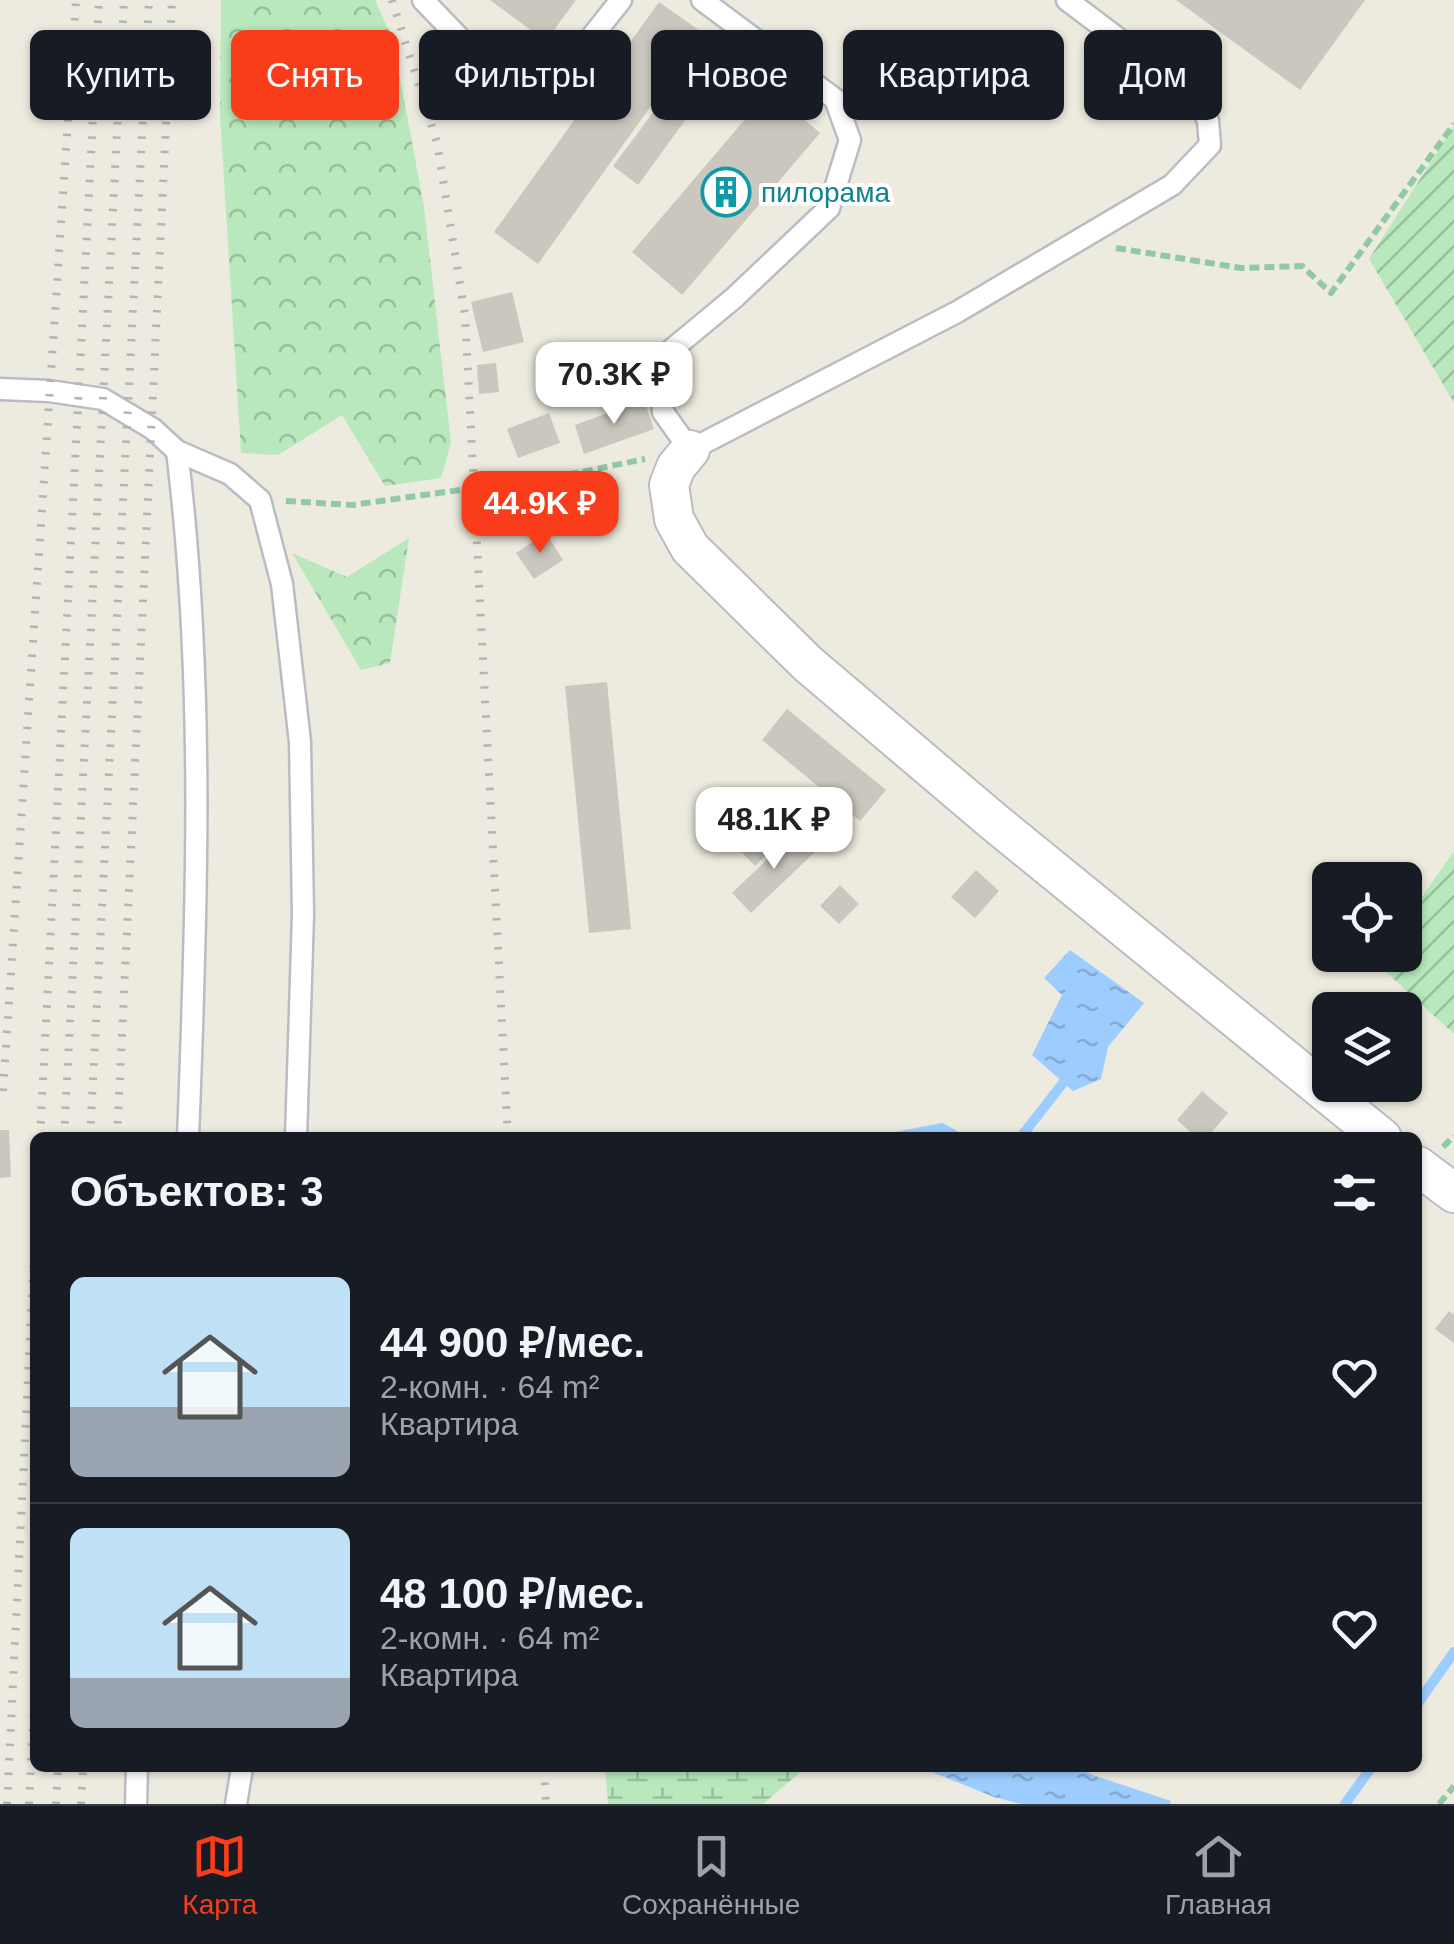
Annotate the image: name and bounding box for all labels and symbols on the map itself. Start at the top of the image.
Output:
building icon: пилорама [700,166,752,218]
place label: пилорама [761,177,890,208]
pin: 70.3K ₽ [522,342,706,427]
pin: 44.9K ₽ [448,471,632,556]
pin: 48.1K ₽ [682,787,866,872]

